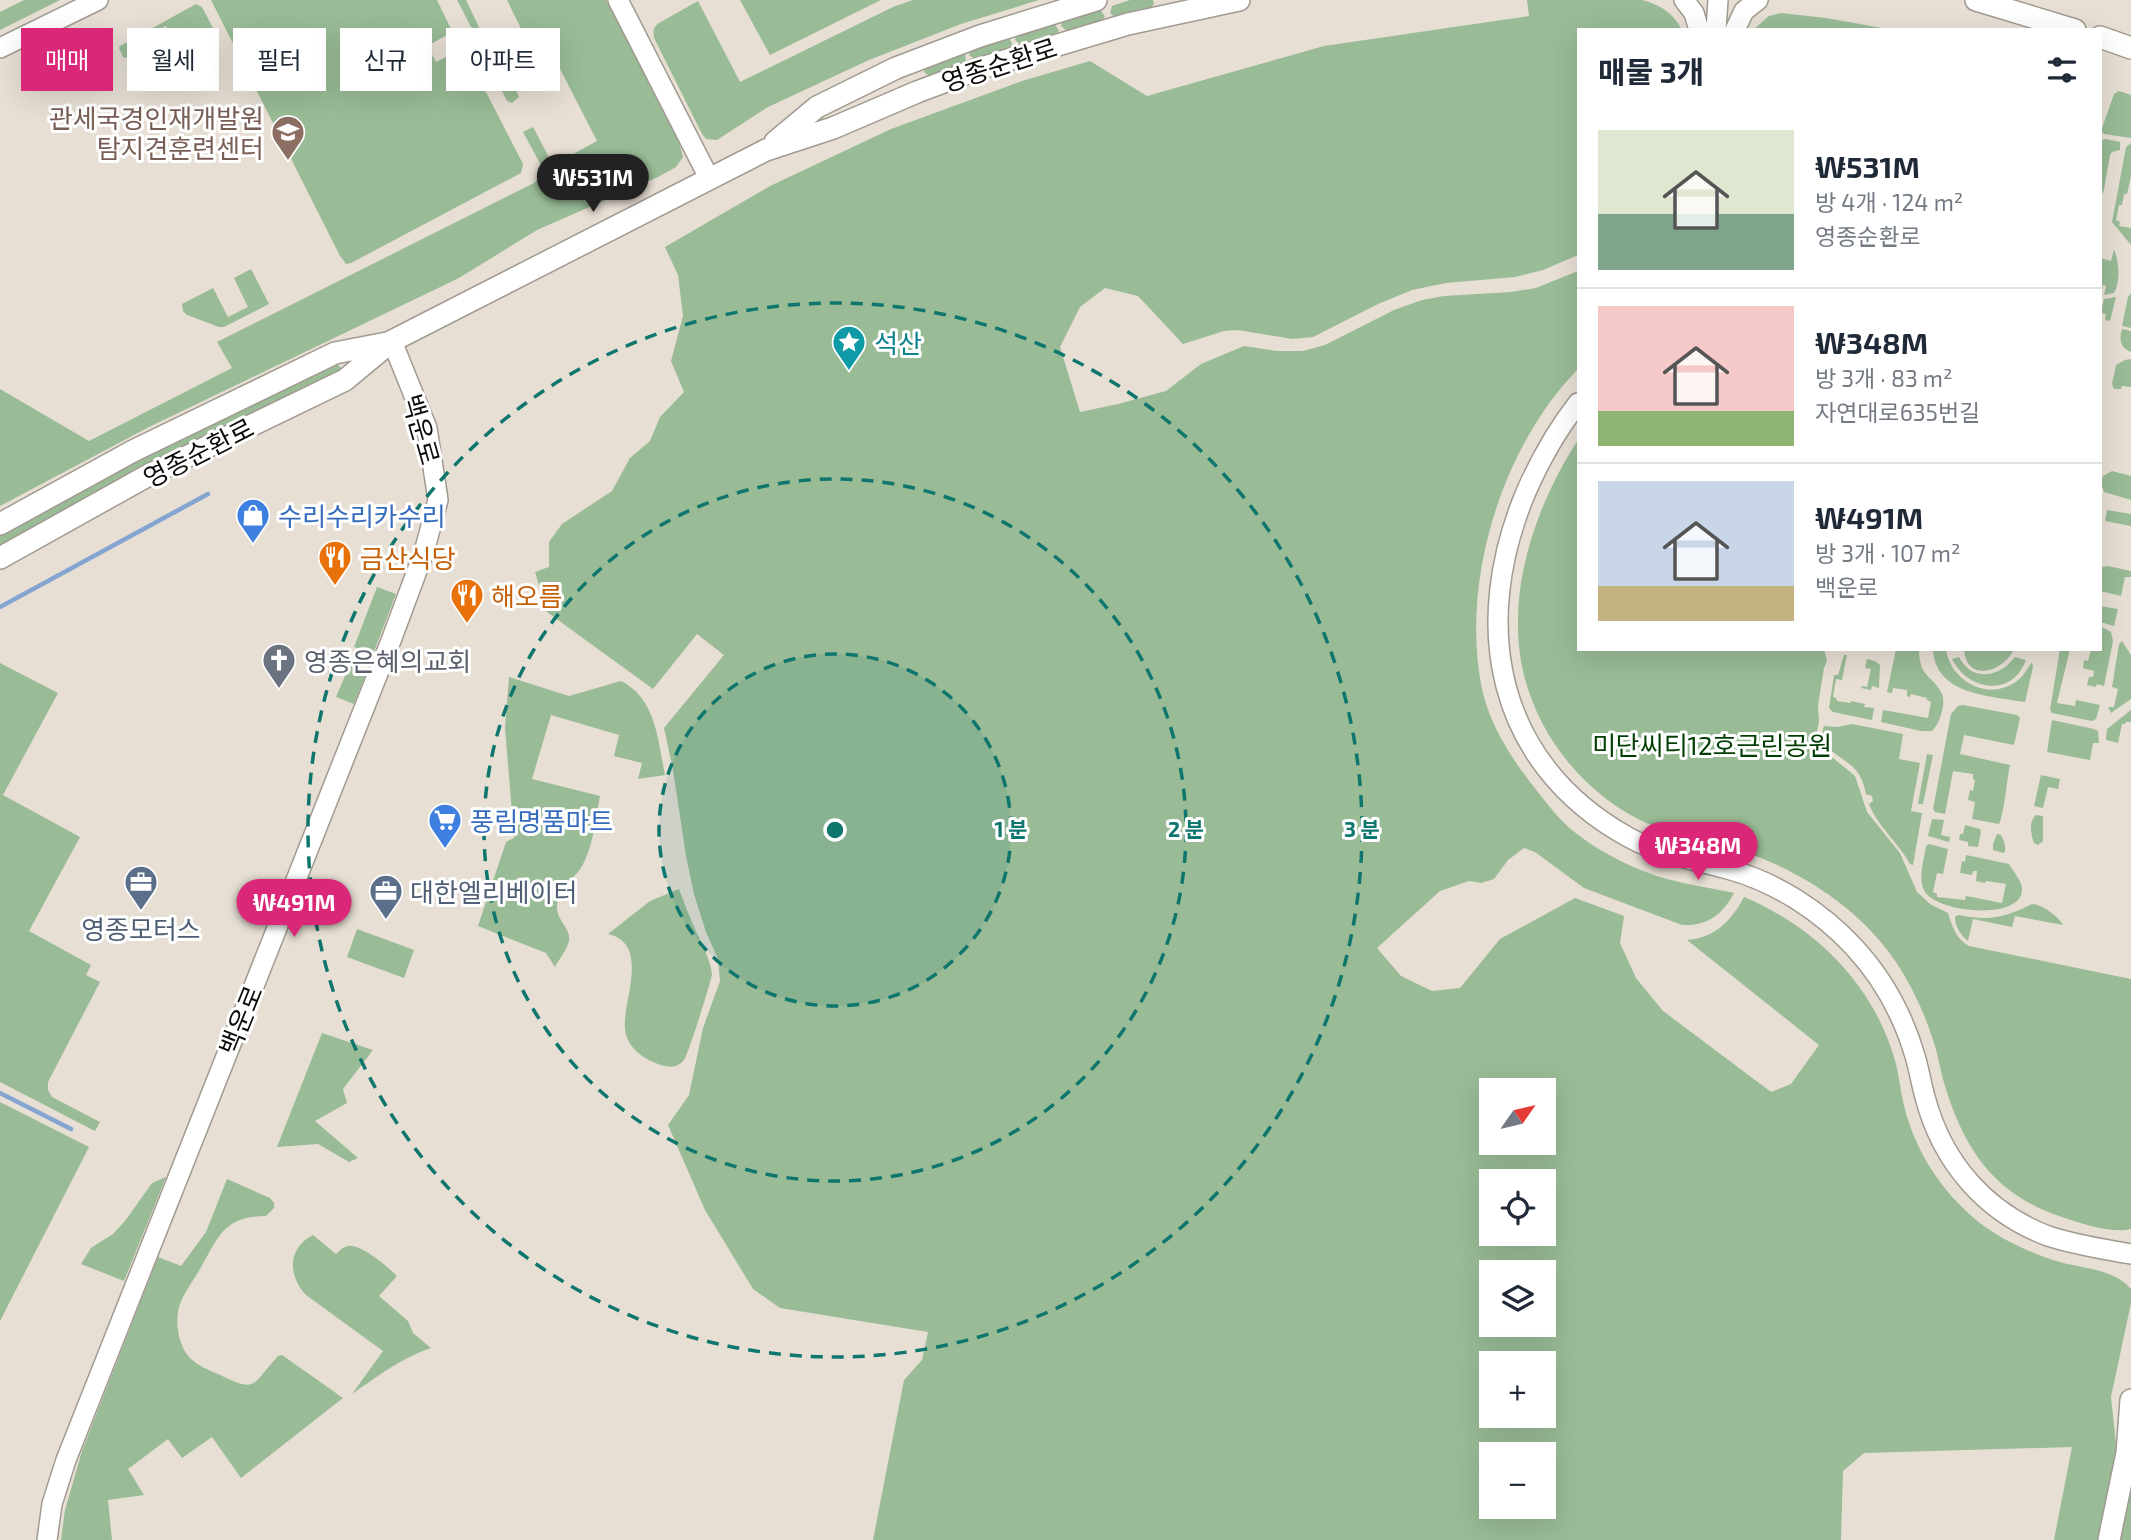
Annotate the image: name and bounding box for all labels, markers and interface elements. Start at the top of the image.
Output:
chip: 매매 [21,28,113,91]
chip: 월세 [127,28,219,91]
chip: 필터 [233,28,326,91]
chip: 신규 [340,28,432,91]
chip: 아파트 [446,28,560,91]
street label: 영종순환로 [937,31,1061,97]
icon: filters [2043,51,2081,89]
text: 매물 3개 [1598,53,1704,89]
place label: 관세국경인재개발원 탐지견훈련센터 [49,102,264,163]
school or university icon: 관세국경인재개발원 탐지견훈련센터 [269,113,307,162]
text: ₩531M [1815,148,1920,184]
pin: ₩531M [544,154,642,214]
icon: home [1654,158,1738,242]
text: ₩531M [553,163,633,191]
text: 방 4개 · 124 m² [1815,188,1963,216]
text: 영종순환로 [1815,222,1921,250]
place icon: 석산 [830,323,868,372]
text: ₩348M [1815,324,1928,360]
place label: 석산 [874,327,922,358]
icon: home [1654,334,1738,418]
text: 방 3개 · 83 m² [1815,364,1952,392]
street label: 백운로 [397,390,447,468]
text: 자연대로635번길 [1815,398,1980,426]
street label: 영종순환로 [138,411,258,493]
shop icon: 수리수리카수리 [234,496,272,545]
text: ₩491M [1815,499,1923,535]
place label: 수리수리카수리 [278,500,445,531]
icon: home [1654,509,1738,593]
restaurant icon: 금산식당 [316,538,354,587]
text: 방 3개 · 107 m² [1815,539,1961,567]
place label: 금산식당 [360,542,456,573]
text: 백운로 [1815,573,1878,601]
restaurant icon: 해오름 [448,576,486,625]
place label: 해오름 [491,580,563,611]
church icon: 영종은혜의교회 [260,641,298,690]
place label: 영종은혜의교회 [304,645,471,676]
park label: 미단씨티12호근린공원 [1592,729,1832,760]
supermarket icon: 풍림명품마트 [426,801,464,850]
place label: 풍림명품마트 [470,805,614,836]
text: 1 분 [995,816,1027,841]
text: 2 분 [1168,816,1204,841]
text: 3 분 [1344,816,1380,841]
centre of rings [823,818,847,842]
pin: ₩348M [1649,822,1747,882]
text: ₩348M [1655,831,1741,859]
office icon: 영종모터스 [122,863,160,912]
office icon: 대한엘리베이터 [367,872,405,921]
place label: 대한엘리베이터 [410,876,577,907]
pin: ₩491M [245,880,343,939]
text: ₩491M [253,888,335,916]
place label: 영종모터스 [81,913,201,944]
street label: 백운로 [212,981,268,1059]
north arrow [1479,1078,1556,1155]
map controls [1479,1078,1556,1519]
button: locate [1479,1169,1556,1246]
button: layers [1479,1260,1556,1337]
button: + [1479,1351,1556,1428]
button: − [1479,1442,1556,1519]

